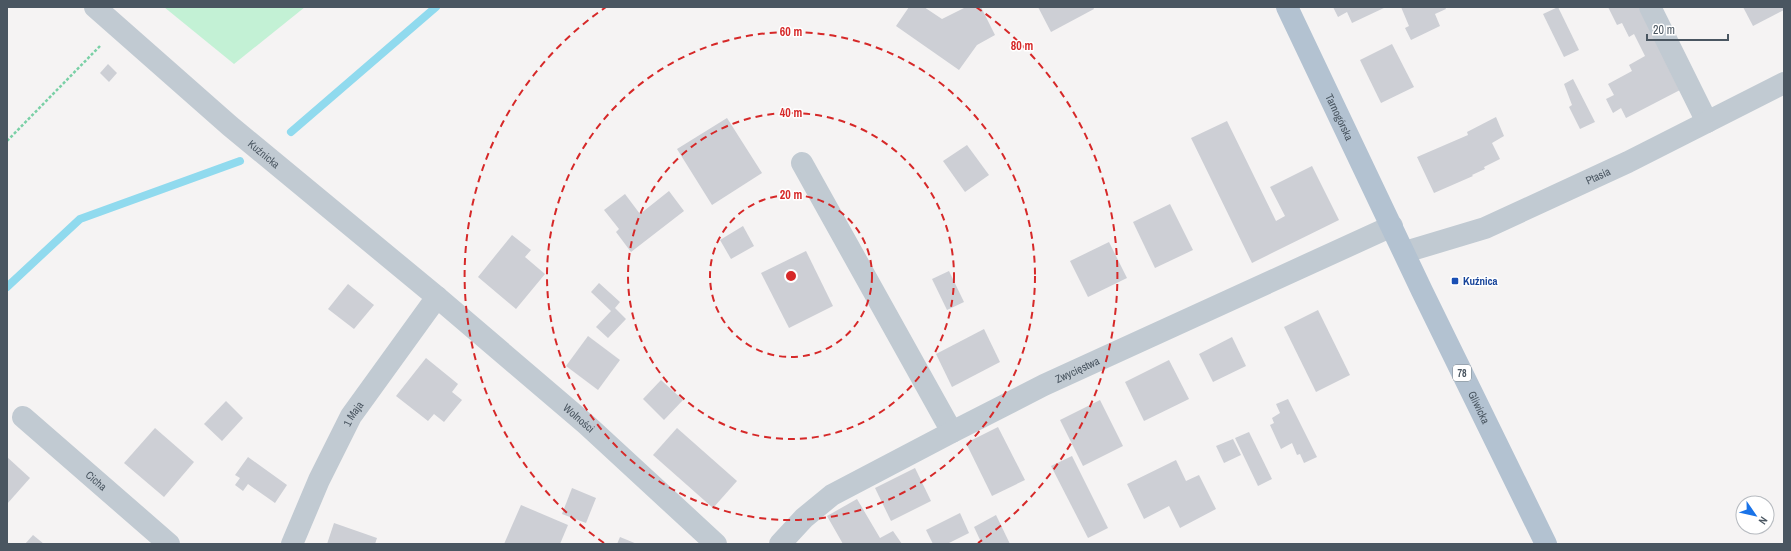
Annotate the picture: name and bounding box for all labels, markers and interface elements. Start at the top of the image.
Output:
scale bar [1647,16,1728,42]
text: 20 m [1653,22,1675,38]
text: 60 m [780,24,802,40]
text: 80 m [1011,38,1033,54]
street label: Tarnogórska [1322,92,1356,143]
text: 40 m [780,105,802,121]
street label: Kuźnicka [245,137,283,171]
street label: Ptasia [1583,164,1613,188]
text: 20 m [780,187,802,203]
centre of rings [784,269,798,283]
place label: Kuźnica [1463,274,1498,288]
marker: Kuźnica [1450,276,1460,286]
street label: Zwycięstwa [1053,354,1102,386]
road number: 78 [1453,365,1471,381]
street label: Gliwicka [1465,389,1493,426]
street label: 1 Maja [340,398,366,429]
street label: Wolności [560,401,598,435]
street label: Cicha [83,468,110,494]
north arrow [1735,495,1775,535]
text: N [1756,514,1771,527]

